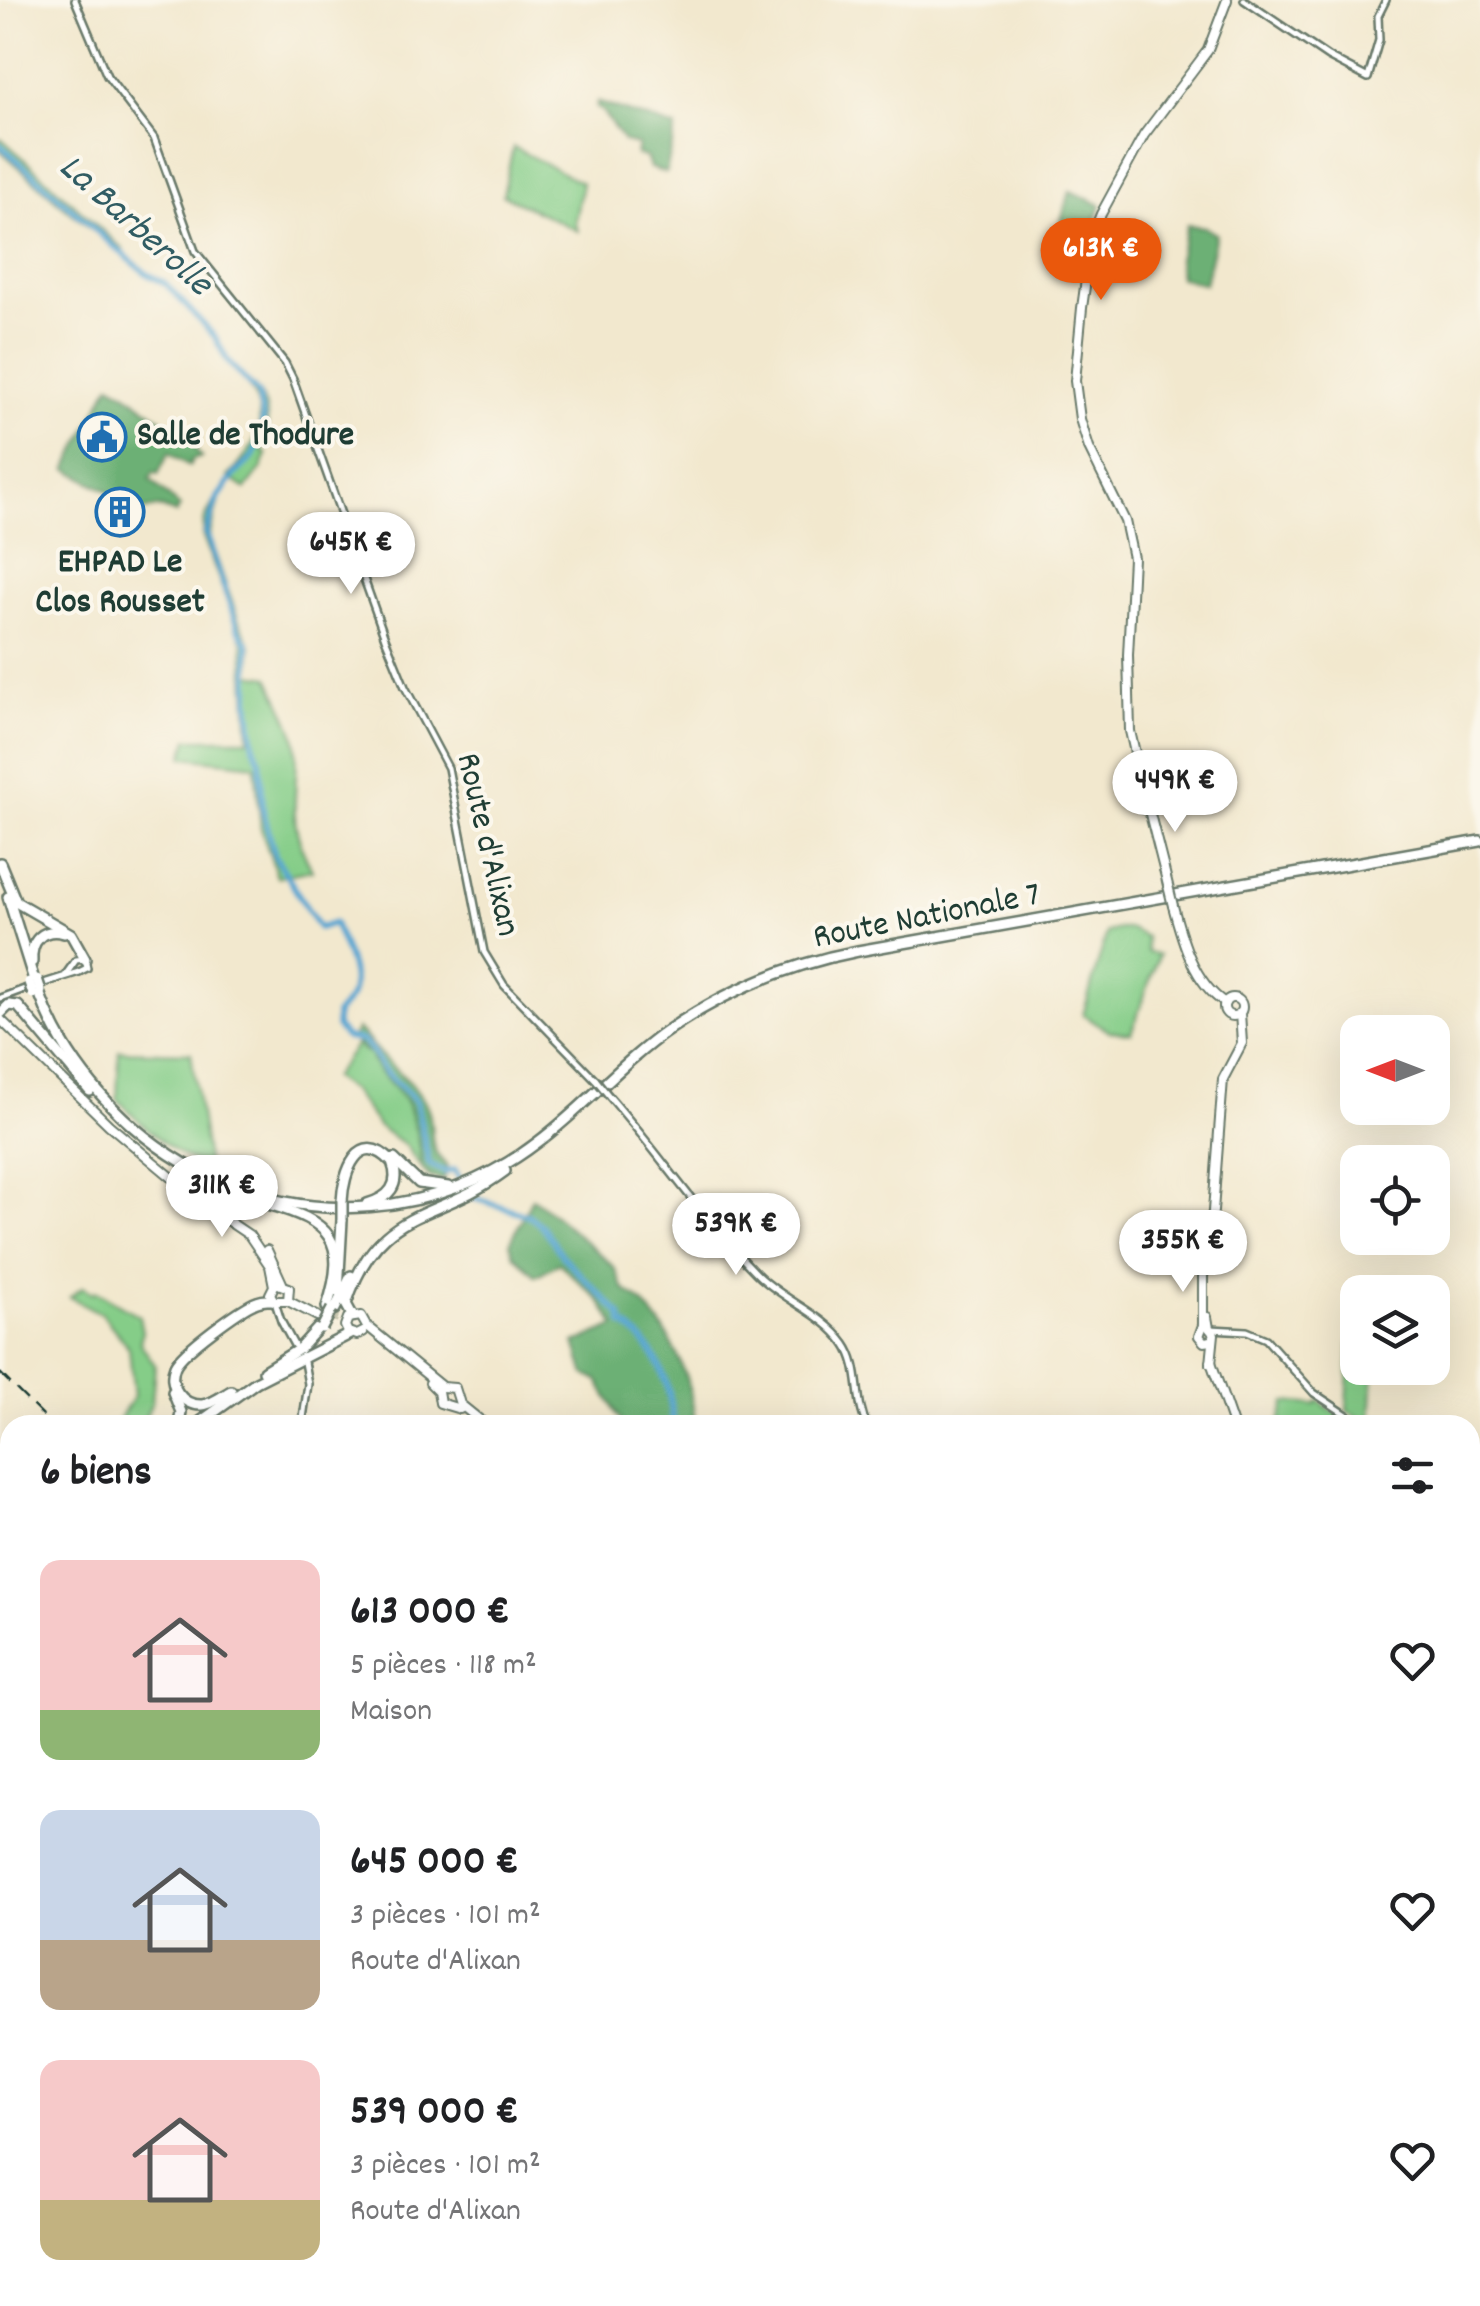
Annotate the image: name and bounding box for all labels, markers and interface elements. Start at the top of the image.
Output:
water label: La Barberolle [45,143,225,313]
pin: 613K € [1020,218,1182,303]
text: 613K € [1063,227,1139,273]
public building icon: Salle de Thodure [76,411,128,463]
place label: Salle de Thodure [137,412,354,462]
building icon: EHPAD Le Clos Rousset [94,486,146,538]
pin: 645K € [270,512,432,597]
text: 645K € [309,521,393,567]
place label: EHPAD Le Clos Rousset [35,539,205,629]
street label: Route d'Alixan [441,748,531,942]
pin: 449K € [1094,750,1256,835]
text: 449K € [1134,759,1216,805]
street label: Route Nationale 7 [809,871,1045,965]
north arrow [1340,1015,1450,1125]
map controls [1340,1015,1450,1385]
button: locate [1340,1145,1450,1255]
pin: 311K € [141,1155,303,1240]
text: 311K € [188,1164,256,1210]
pin: 539K € [655,1193,817,1278]
text: 539K € [694,1202,778,1248]
pin: 355K € [1102,1210,1264,1295]
text: 355K € [1141,1219,1225,1265]
button: layers [1340,1275,1450,1385]
text: 6 biens [40,1445,152,1505]
icon: filters [1385,1448,1440,1503]
text: 613 000 € [350,1584,510,1644]
icon: home [120,1600,240,1720]
icon: heart [1385,1633,1440,1688]
text: 5 pièces · 118 m² [350,1644,537,1690]
text: Maison [350,1690,432,1736]
text: 645 000 € [350,1834,519,1894]
icon: home [120,1850,240,1970]
icon: heart [1385,1883,1440,1938]
text: 3 pièces · 101 m² [350,1894,541,1940]
text: Route d'Alixan [350,1940,521,1986]
text: 539 000 € [350,2084,519,2144]
icon: home [120,2100,240,2220]
icon: heart [1385,2133,1440,2188]
text: 3 pièces · 101 m² [350,2144,541,2190]
text: Route d'Alixan [350,2190,521,2236]

